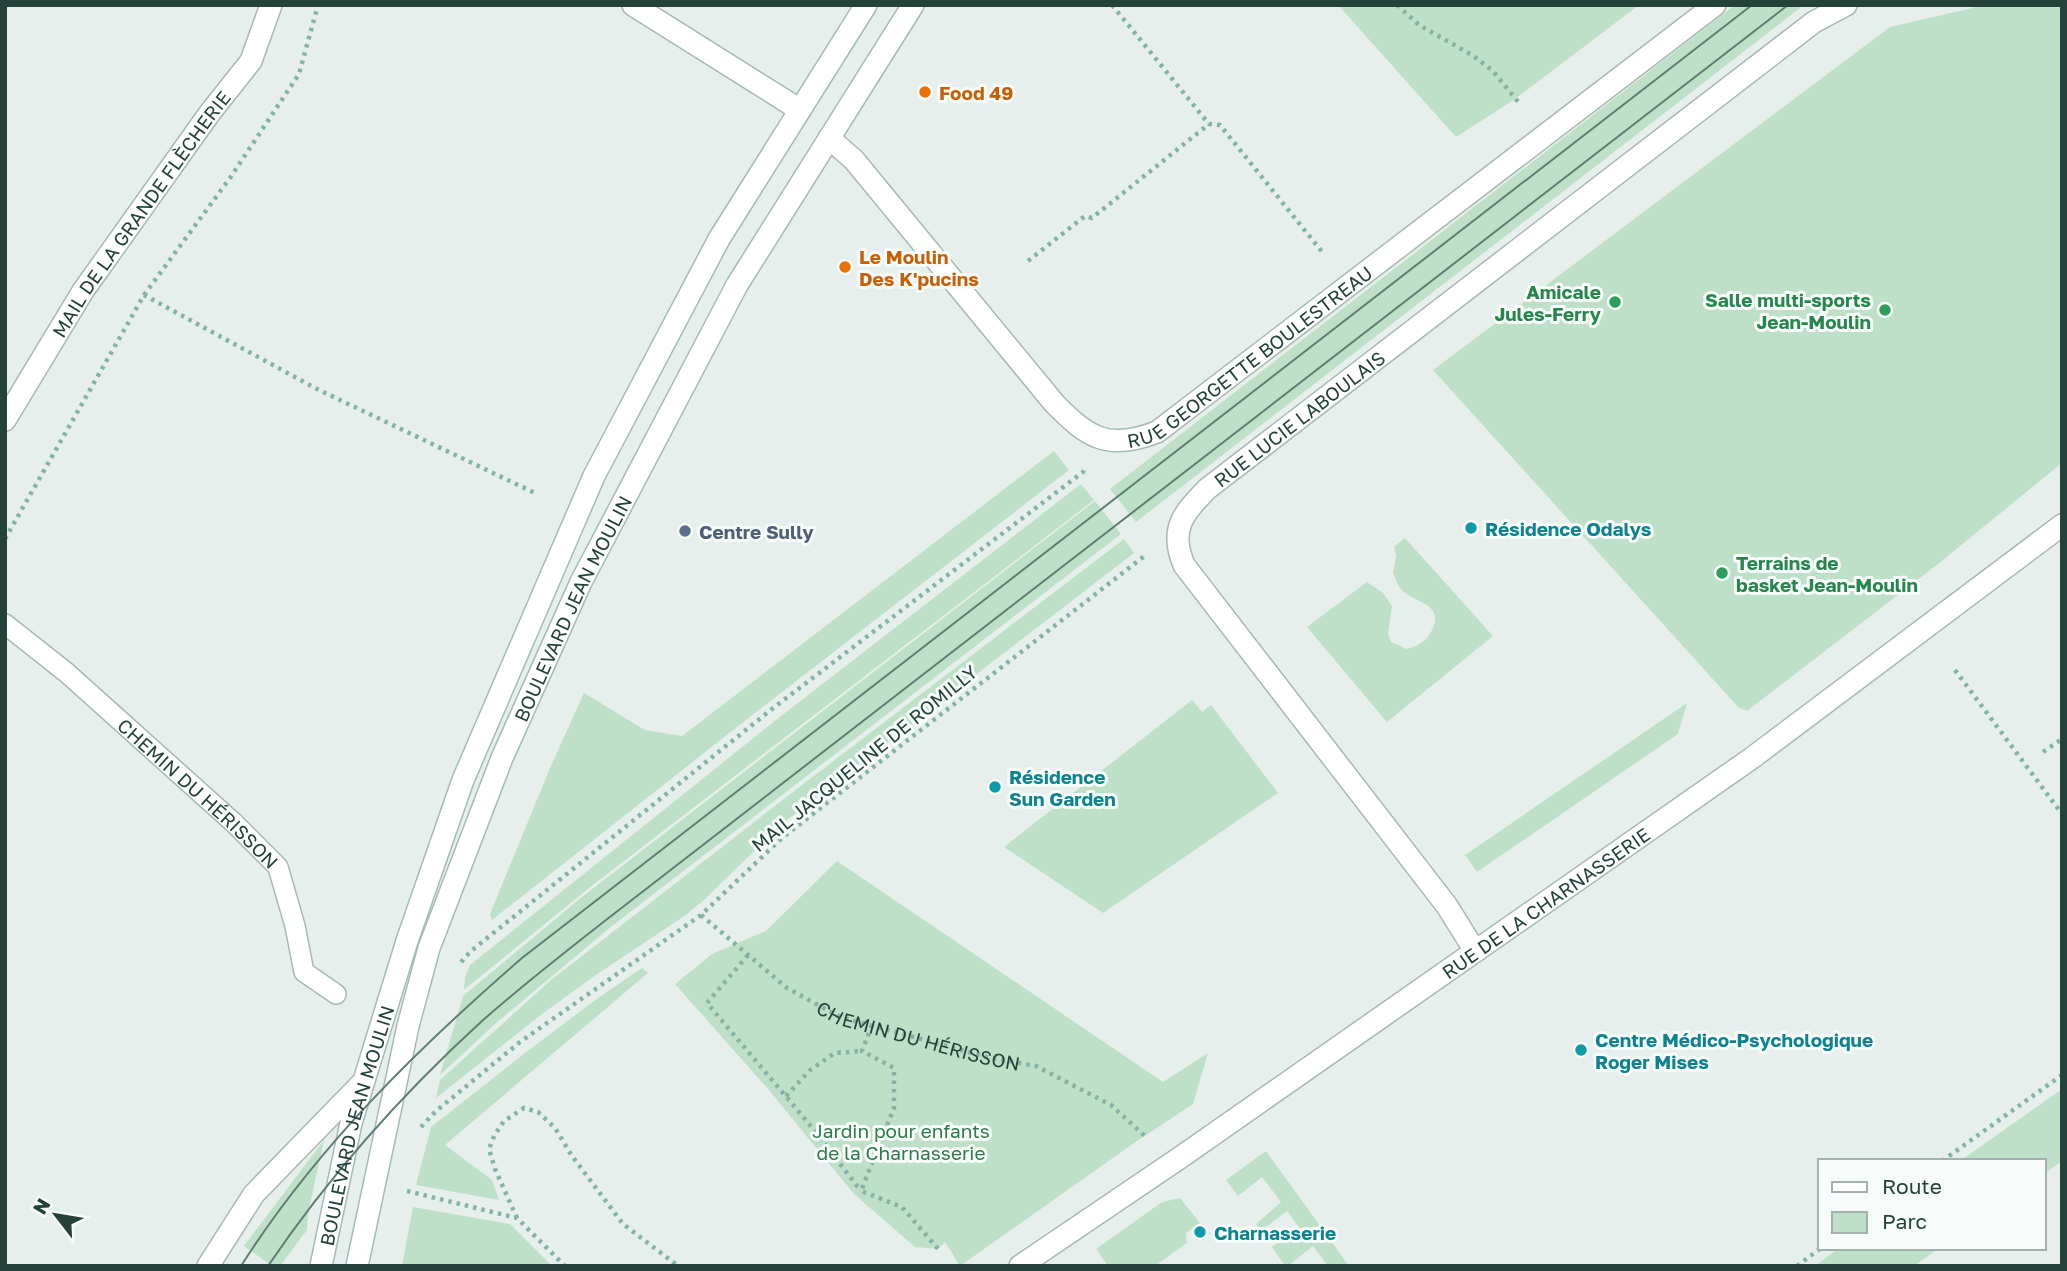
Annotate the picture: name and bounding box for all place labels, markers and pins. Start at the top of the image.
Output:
place label: Food 49 [939,81,1013,104]
marker: Food 49 [917,84,933,100]
place label: Le Moulin Des K'pucins [859,245,979,290]
marker: Le Moulin Des K'pucins [837,259,853,275]
place label: Amicale Jules-Ferry [1494,280,1602,325]
place label: Salle multi-sports Jean-Moulin [1705,288,1871,333]
marker: Amicale Jules-Ferry [1607,294,1623,310]
marker: Salle multi-sports Jean-Moulin [1877,302,1893,318]
place label: Résidence Odalys [1485,517,1652,540]
place label: Centre Sully [699,520,814,543]
marker: Résidence Odalys [1463,520,1479,536]
marker: Centre Sully [677,523,693,539]
place label: Terrains de basket Jean-Moulin [1736,551,1918,596]
marker: Terrains de basket Jean-Moulin [1714,565,1730,581]
place label: Résidence Sun Garden [1009,765,1116,810]
marker: Résidence Sun Garden [987,779,1003,795]
place label: Centre Médico-Psychologique Roger Mises [1595,1028,1873,1073]
marker: Centre Médico-Psychologique Roger Mises [1573,1042,1589,1058]
place label: Charnasserie [1214,1221,1336,1244]
marker: Charnasserie [1192,1224,1208,1240]

